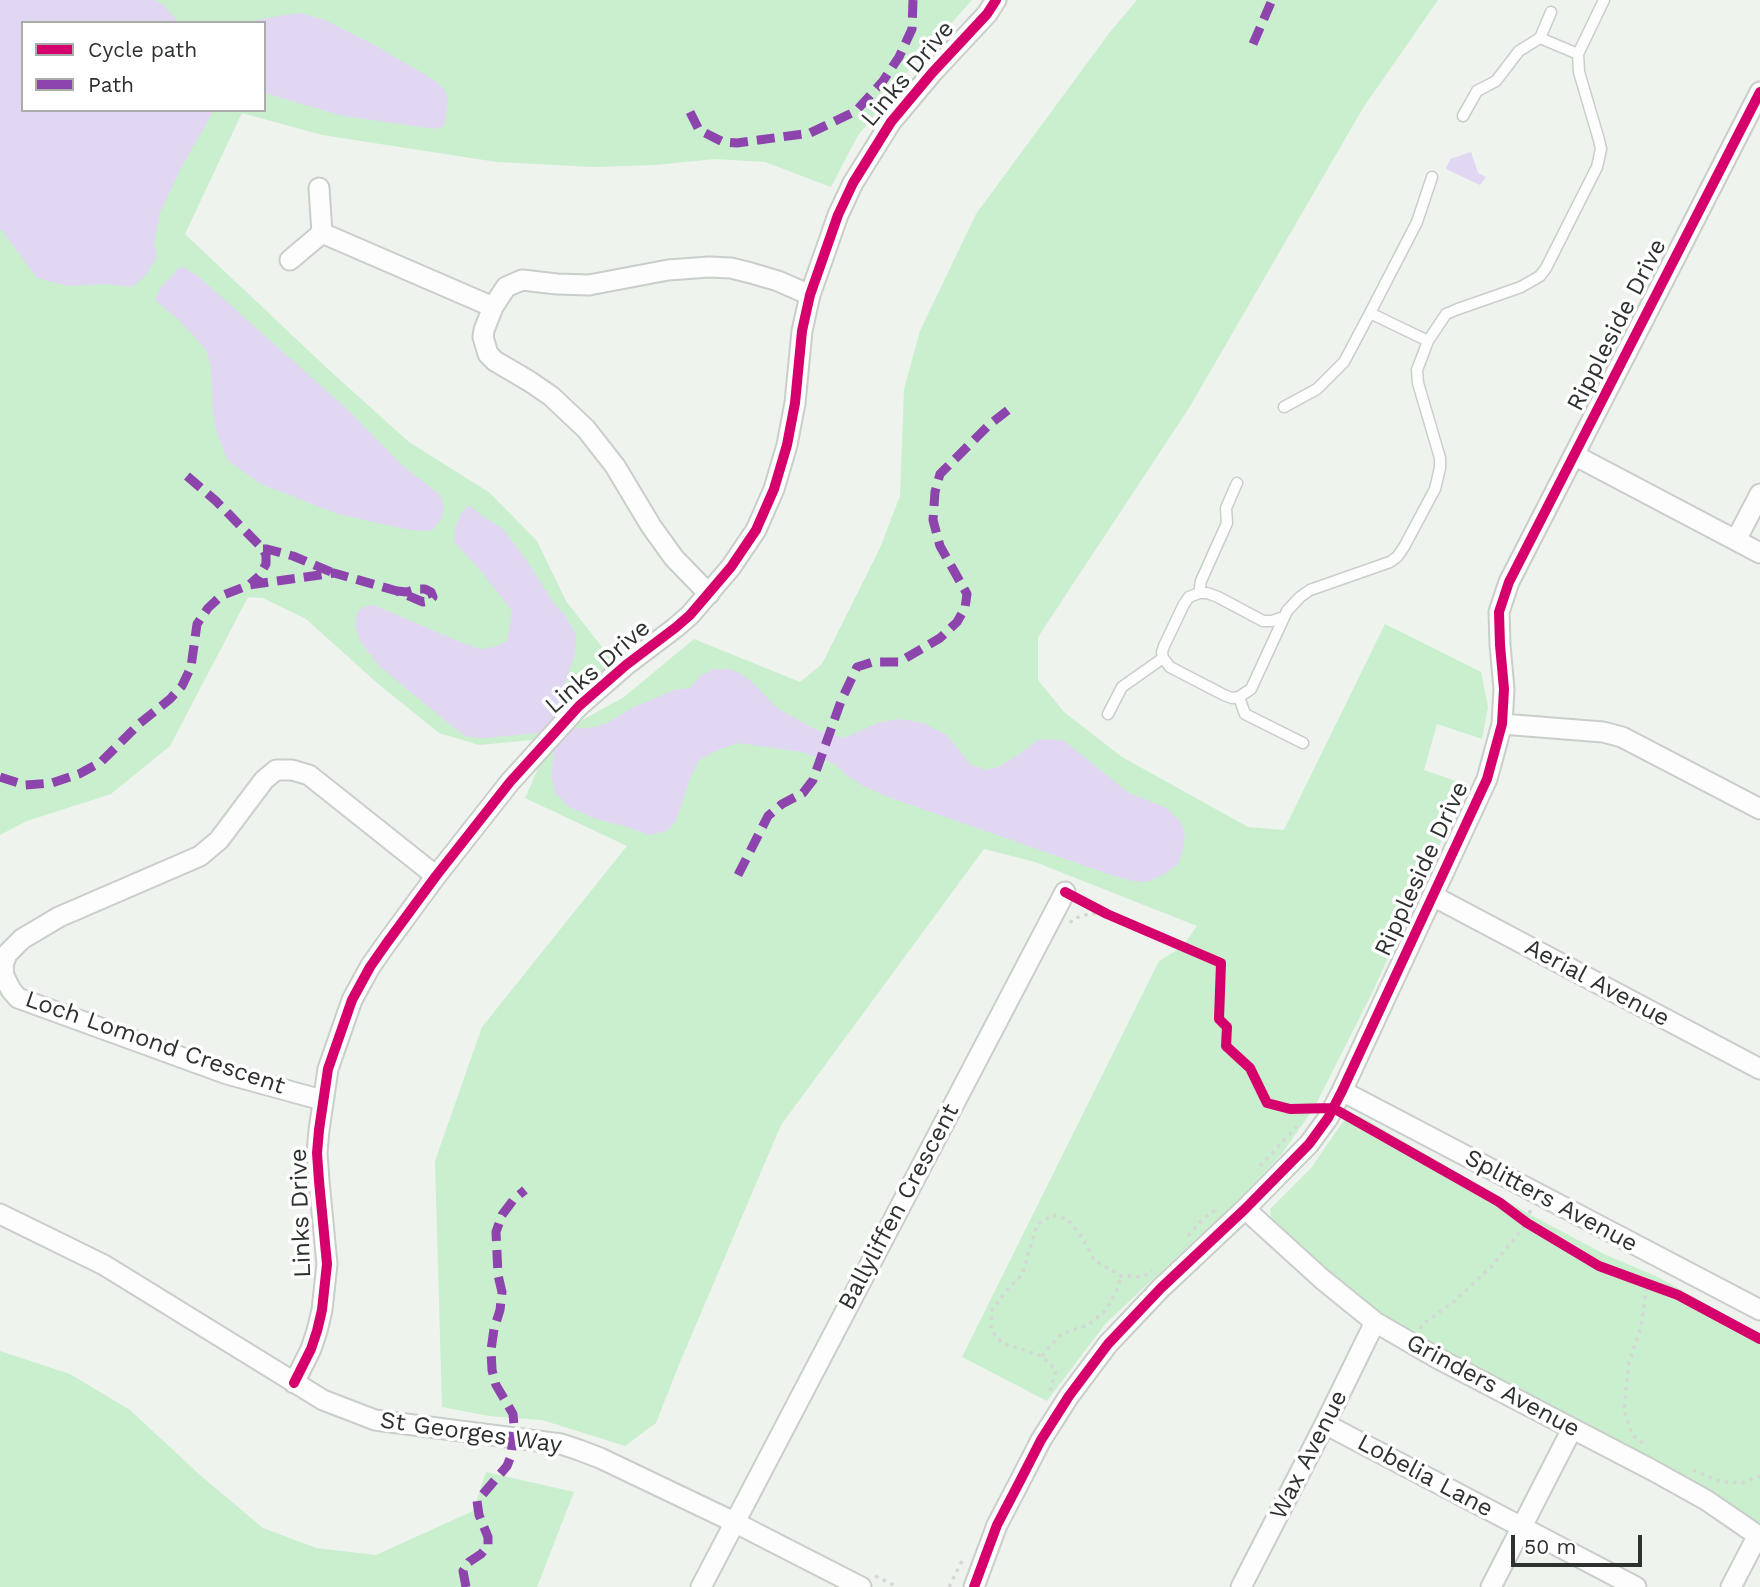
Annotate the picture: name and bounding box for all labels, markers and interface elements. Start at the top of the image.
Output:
street label: Links Drive [855,15,961,133]
legend [21,21,266,112]
text: Cycle path [88,37,197,62]
text: Path [88,72,134,97]
street label: Rippleside Drive [1561,234,1673,416]
street label: Links Drive [540,614,656,720]
street label: Rippleside Drive [1369,777,1475,961]
street label: Aerial Avenue [1520,933,1674,1033]
street label: Loch Lomond Crescent [21,985,289,1101]
street label: Ballyliffen Crescent [832,1099,966,1315]
street label: Splitters Avenue [1460,1143,1642,1259]
street label: Links Drive [284,1148,318,1278]
street label: Grinders Avenue [1401,1328,1585,1444]
street label: Wax Avenue [1264,1385,1354,1525]
street label: St Georges Way [378,1406,564,1460]
street label: Lobelia Lane [1352,1428,1498,1524]
scale bar [1515,1520,1646,1564]
text: 50 m [1524,1534,1576,1559]

